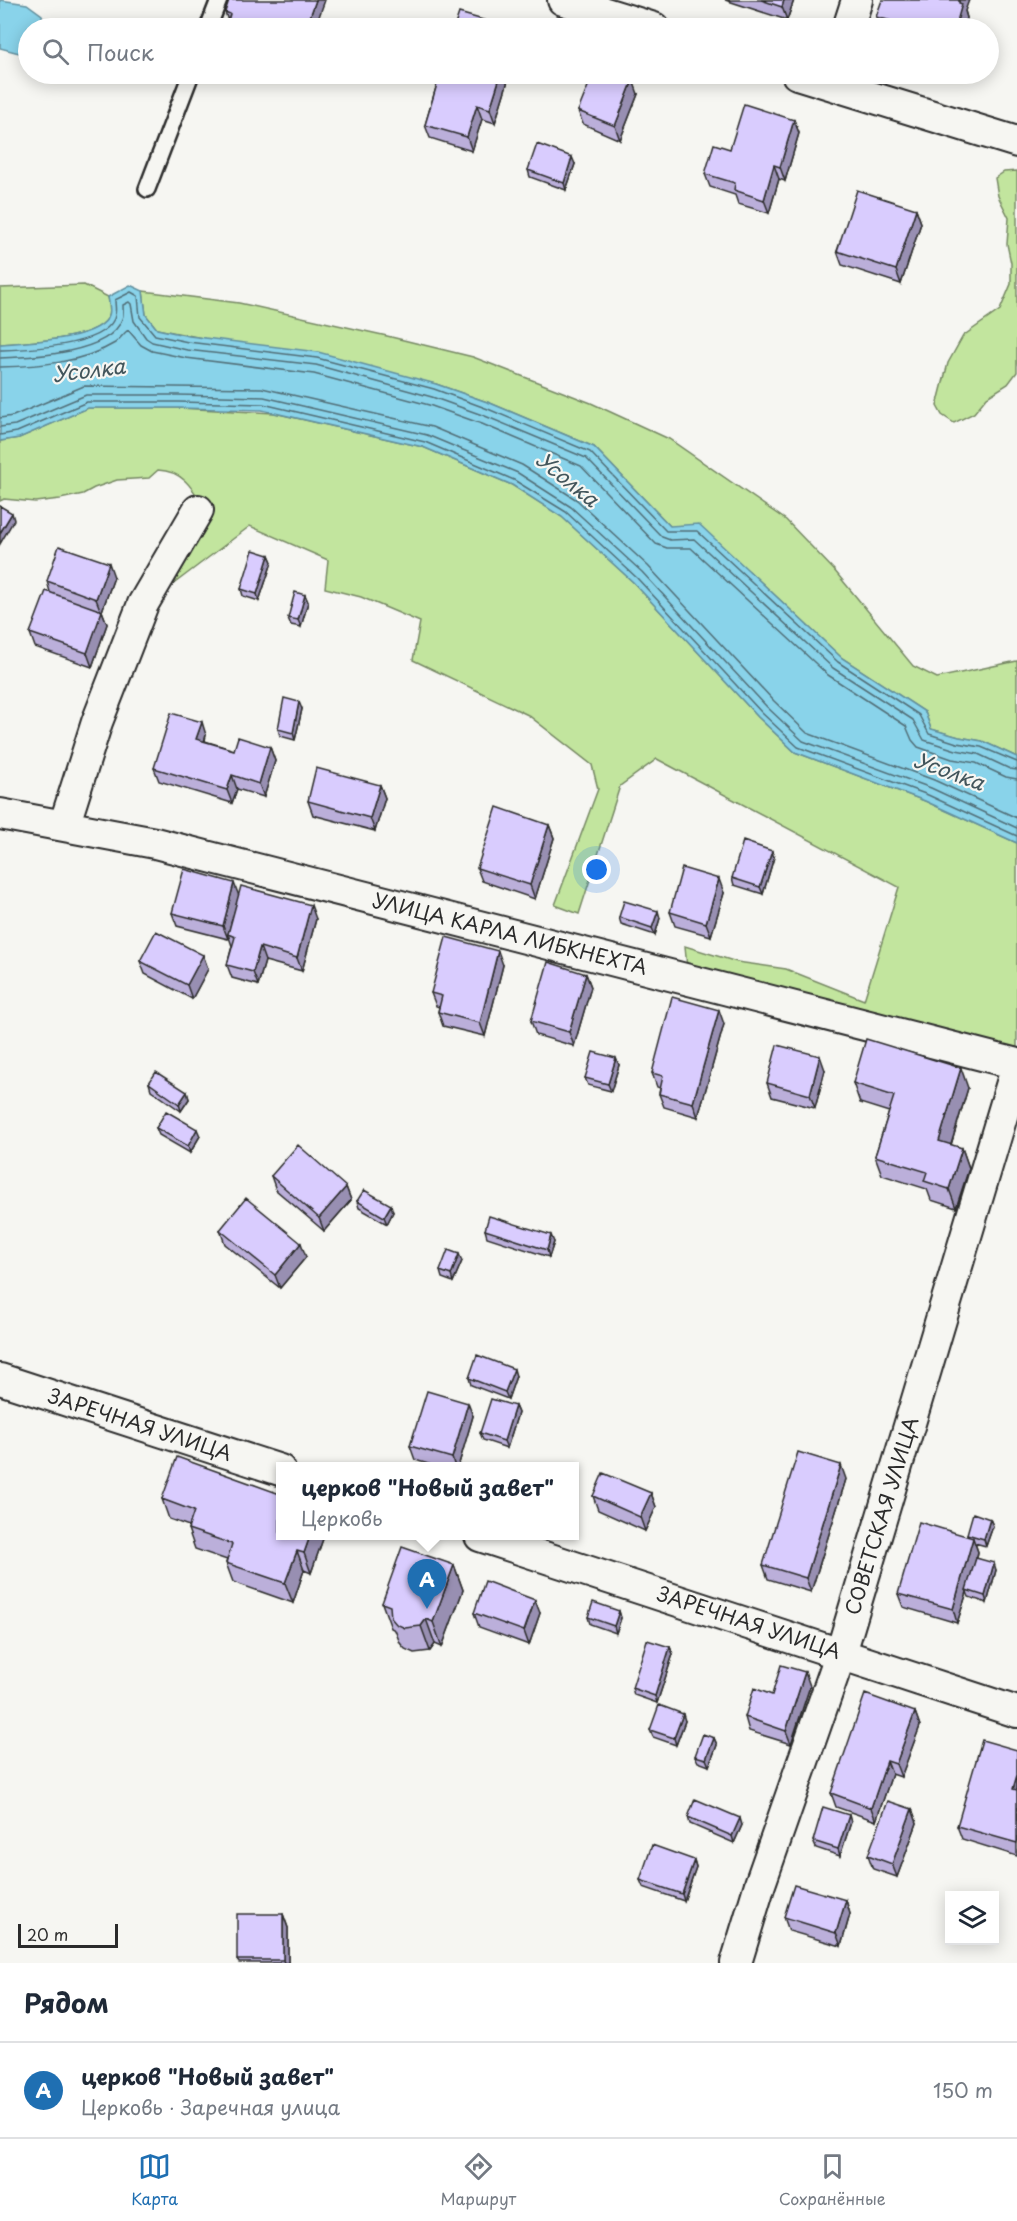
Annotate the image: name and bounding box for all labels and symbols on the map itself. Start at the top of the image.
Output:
water label: Усолка [51,349,128,389]
water label: Усолка [530,443,607,514]
water label: Усолка [910,743,990,798]
your location [582,855,611,884]
street label: УЛИЦА КАРЛА ЛИБКНЕХТА [370,884,651,982]
street label: ЗАРЕЧНАЯ УЛИЦА [45,1380,236,1468]
street label: СОВЕТСКАЯ УЛИЦА [837,1413,926,1619]
pin: A [408,1560,446,1609]
street label: ЗАРЕЧНАЯ УЛИЦА [654,1578,845,1666]
scale bar [18,1921,118,1948]

